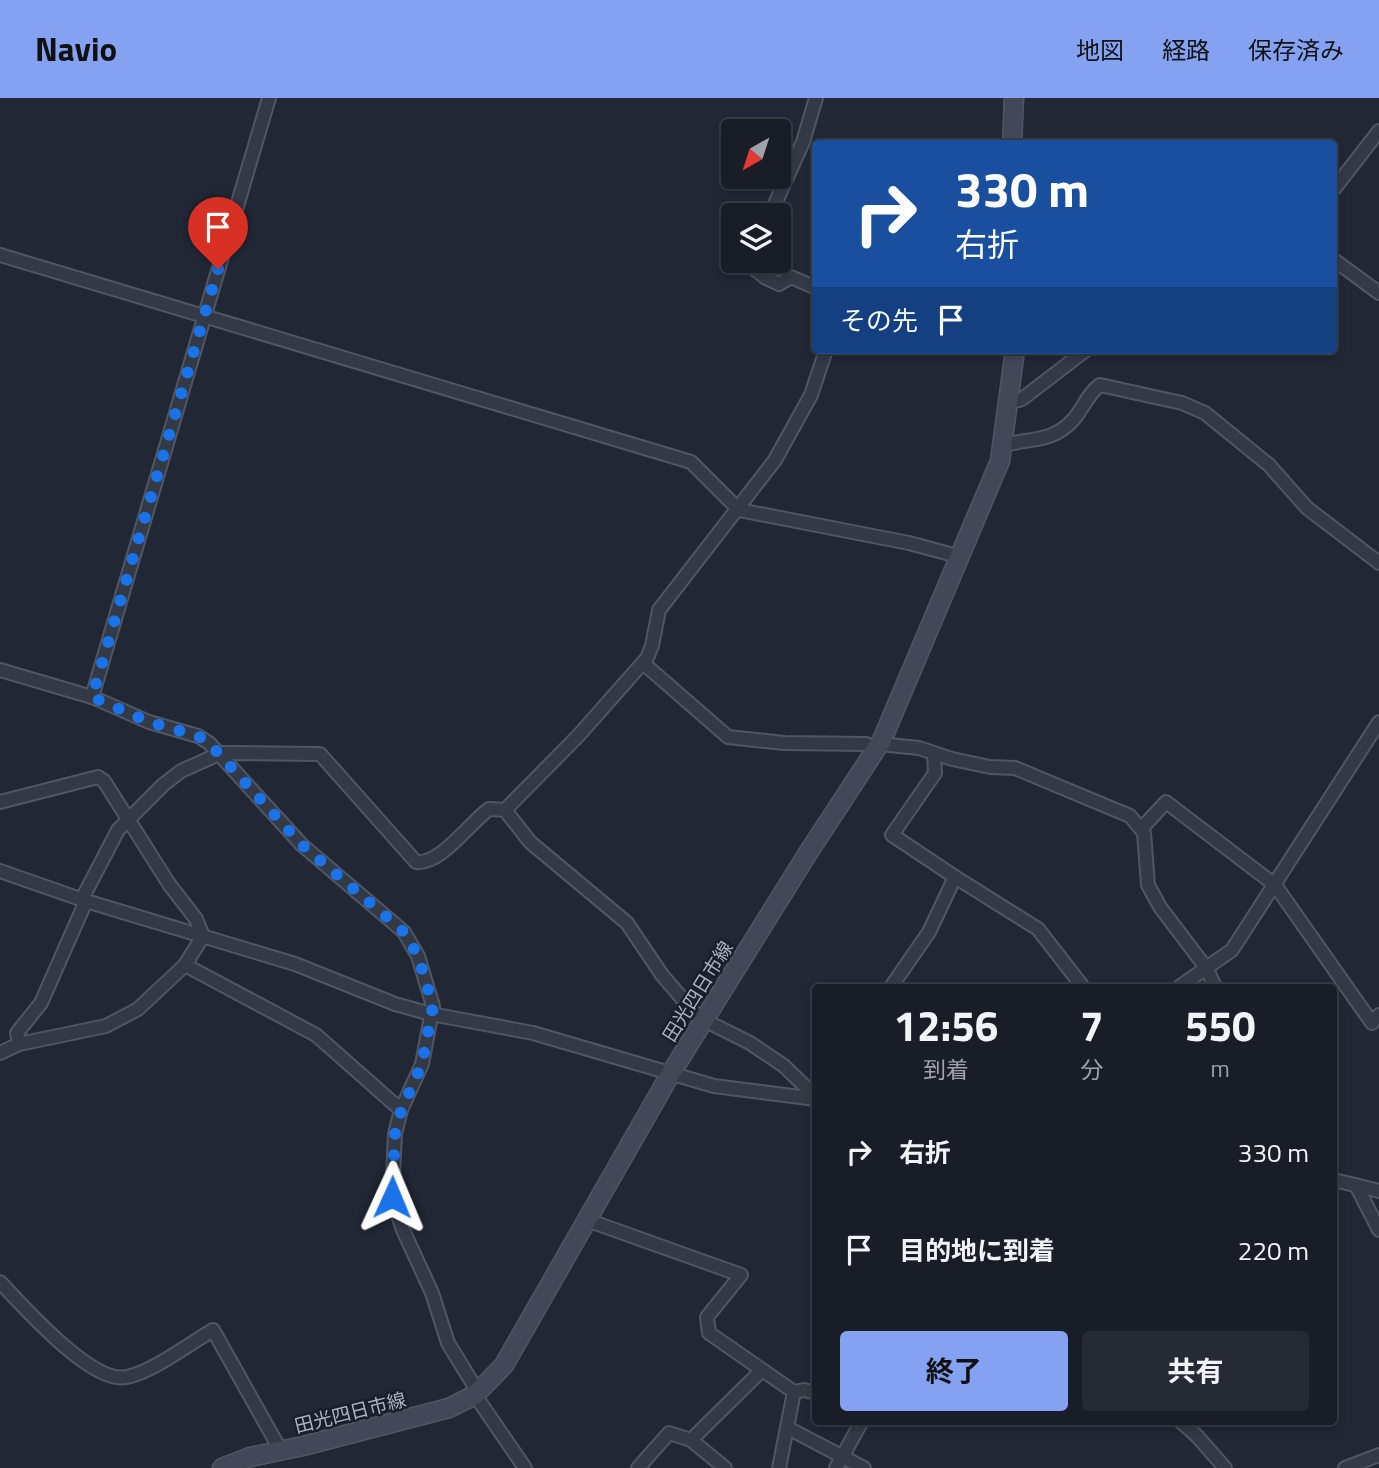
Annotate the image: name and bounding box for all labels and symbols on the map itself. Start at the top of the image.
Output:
north arrow [721,119,791,189]
pin [188,197,248,269]
street label: 田光四日市線 [654,935,740,1047]
position arrow [355,1160,429,1234]
street label: 田光四日市線 [291,1384,409,1440]

